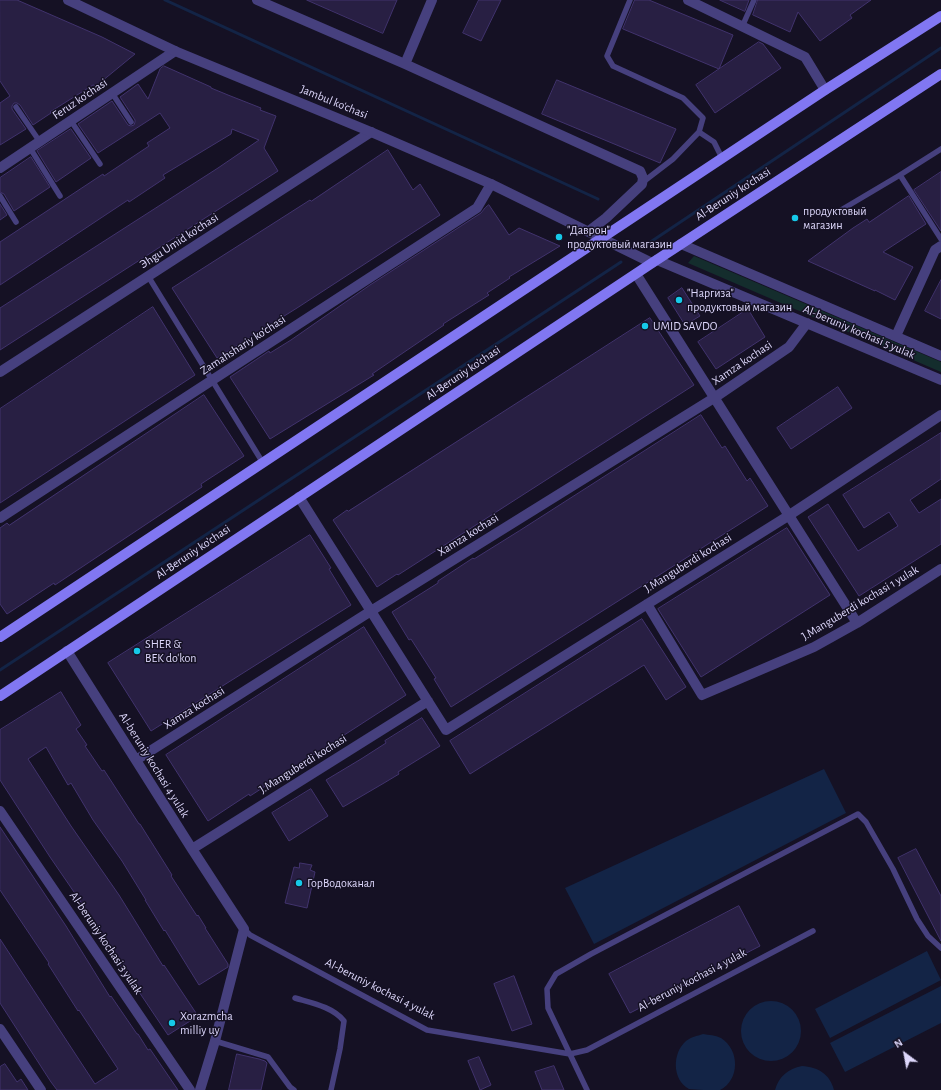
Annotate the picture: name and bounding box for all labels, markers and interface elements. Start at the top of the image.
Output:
street label: Feruz ko'chasi [50,75,110,123]
street label: Jambul ko'chasi [298,82,370,122]
street label: Al-Beruniy ko’chasi [693,164,773,224]
place label: продуктовый магазин [803,204,867,232]
street label: Эhgu Umid ko’chasi [137,210,221,272]
marker: продуктовый магазин [790,213,800,223]
place label: "Даврон" продуктовый магазин [567,223,672,251]
marker: "Даврон" продуктовый магазин [554,232,564,242]
place label: "Наргиза" продуктовый магазин [687,286,792,314]
marker: "Наргиза" продуктовый магазин [674,295,684,305]
street label: Al-beruniy kochasi 5 yulak [801,302,917,362]
street label: Zamahshariy ko'chasi [198,312,288,378]
place label: UMID SAVDO [653,319,717,333]
marker: UMID SAVDO [640,321,650,331]
street label: Xamza kochasi [709,338,775,388]
street label: Al-Beruniy ko’chasi [423,343,503,403]
street label: Xamza kochasi [435,511,501,559]
street label: Al-Beruniy ko’chasi [153,522,233,582]
street label: J.Manguberdi kochasi [642,530,734,596]
street label: J.Manguberdi kochasi 1 yulak [799,562,921,644]
place label: SHER & BEK do'kon [145,637,196,665]
marker: SHER & BEK do'kon [132,646,142,656]
street label: Xamza kochasi [161,684,227,732]
street label: Al-beruniy kochasi 4 yulak [116,710,192,820]
street label: J.Manguberdi kochasi [257,731,349,797]
place label: ГорВодоканал [307,876,375,890]
marker: ГорВодоканал [294,878,304,888]
street label: Al-beruniy kochasi 3 yulak [66,889,146,997]
street label: Al-beruniy kochasi 4 yulak [635,945,749,1015]
street label: Al-beruniy kochasi 4 yulak [323,955,437,1023]
place label: Xorazmcha milliy uy [180,1009,233,1037]
marker: Xorazmcha milliy uy [167,1018,177,1028]
north arrow [885,1034,925,1074]
text: N [892,1037,905,1050]

